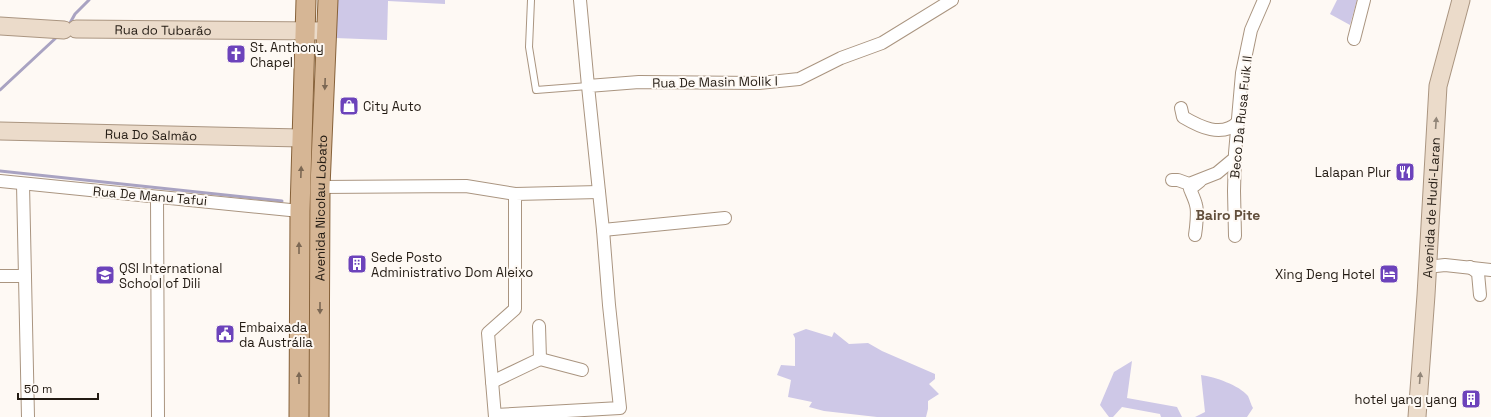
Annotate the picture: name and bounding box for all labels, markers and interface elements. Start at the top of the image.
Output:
street label: Rua do Tubarão [114,21,212,39]
place label: St. Anthony Chapel [250,39,324,71]
church icon: St. Anthony Chapel [225,43,247,65]
street label: Beco Da Rusa Fuik II [1226,55,1256,179]
street label: Rua De Masin Molik I [652,72,778,92]
one-way arrow [321,78,328,90]
shop icon: City Auto [338,95,360,117]
place label: City Auto [363,98,422,115]
one-way arrow [1432,117,1439,129]
street label: Rua Do Salmão [105,125,197,144]
street label: Avenida Nicolau Lobato [311,134,331,281]
street label: Avenida de Hudi-Laran [1418,137,1444,278]
restaurant icon: Lalapan Plur [1394,161,1416,183]
place label: Lalapan Plur [1315,164,1391,181]
one-way arrow [297,166,304,178]
street label: Rua De Manu Tafui [92,183,208,209]
district label: Bairo Pite [1196,206,1260,224]
one-way arrow [296,241,302,254]
place label: Sede Posto Administrativo Dom Aleixo [371,249,533,281]
building icon: Sede Posto Administrativo Dom Aleixo [346,253,368,275]
place label: QSI International School of Dili [119,260,222,292]
hotel icon: Xing Deng Hotel [1378,263,1400,285]
school or university icon: QSI International School of Dili [94,264,116,286]
place label: Xing Deng Hotel [1275,266,1375,283]
one-way arrow [317,302,323,315]
place label: Embaixada da Austrália [239,319,313,351]
public building icon: Embaixada da Austrália [214,323,236,345]
one-way arrow [296,371,302,384]
one-way arrow [1416,372,1423,384]
scale bar [18,375,98,401]
text: 50 m [24,381,52,397]
building icon: hotel yang yang [1460,388,1482,410]
place label: hotel yang yang [1354,391,1457,408]

